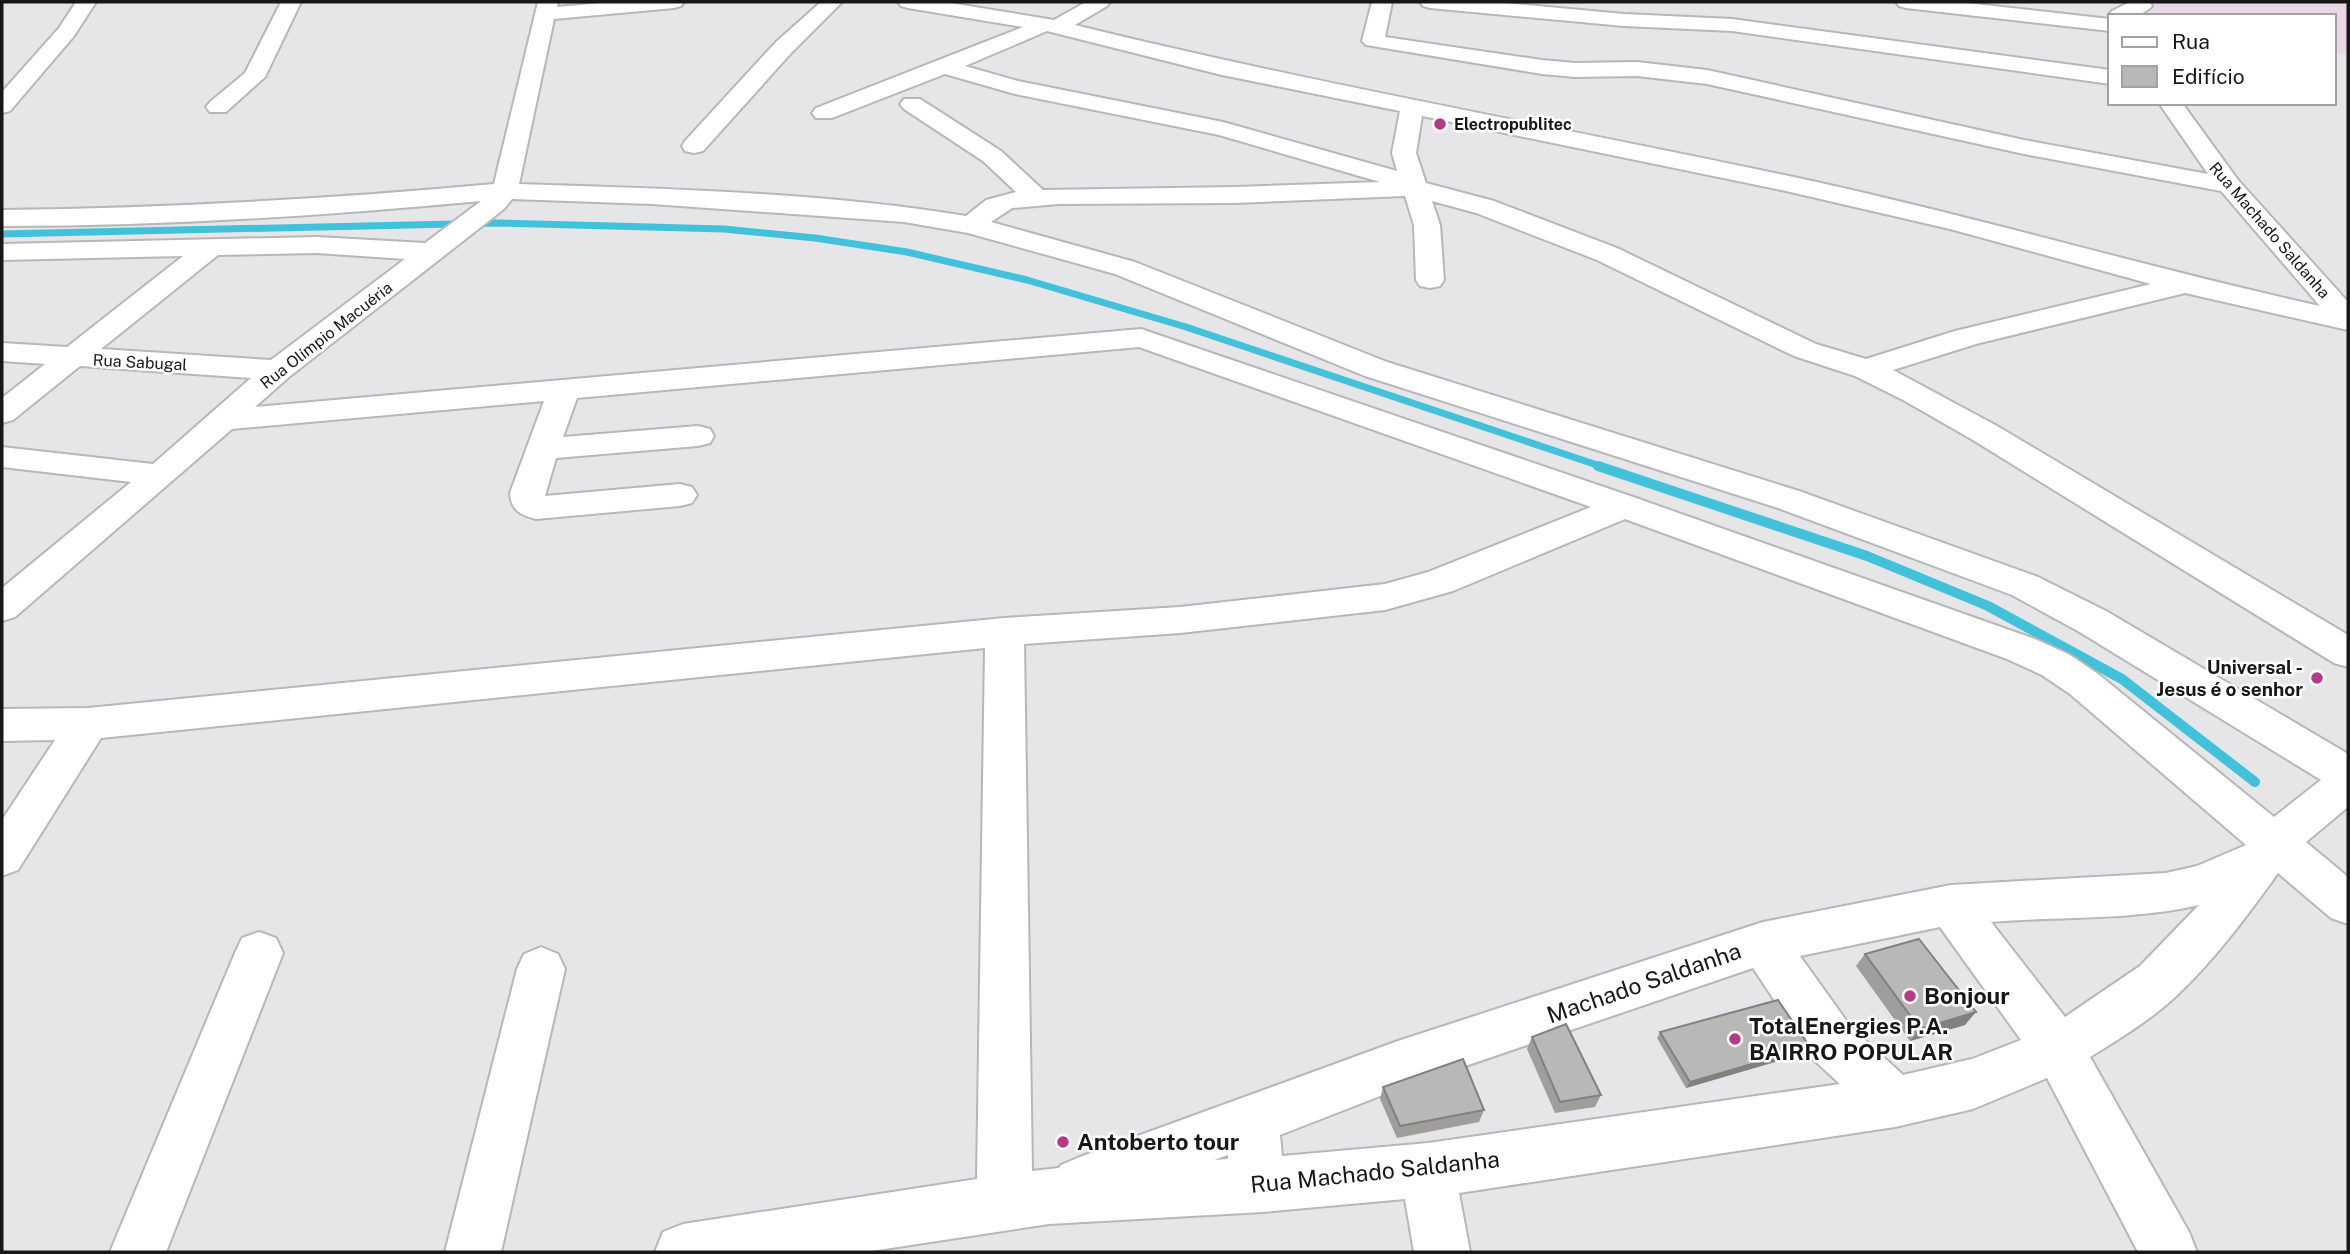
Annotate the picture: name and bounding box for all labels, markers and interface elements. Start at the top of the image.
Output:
legend [2108,14,2336,105]
text: Rua [2172,29,2210,54]
text: Edifício [2172,64,2245,89]
place label: Electropublitec [1454,115,1572,134]
marker: Electropublitec [1432,116,1448,132]
street label: Rua Machado Saldanha [2205,158,2334,302]
street label: Rua Olímpio Macuéria [257,278,396,393]
street label: Rua Sabugal [92,351,188,374]
place label: Universal - Jesus é o senhor [2157,656,2303,700]
marker: Universal - Jesus é o senhor [2309,670,2325,686]
street label: Machado Saldanha [1543,937,1744,1028]
place label: Bonjour [1924,982,2010,1009]
marker: Bonjour [1902,988,1918,1004]
place label: TotalEnergies P.A. BAIRRO POPULAR [1749,1012,1953,1065]
marker: TotalEnergies P.A. BAIRRO POPULAR [1727,1031,1743,1047]
place label: Antoberto tour [1077,1128,1239,1155]
marker: Antoberto tour [1055,1134,1071,1150]
street label: Rua Machado Saldanha [1249,1145,1501,1198]

